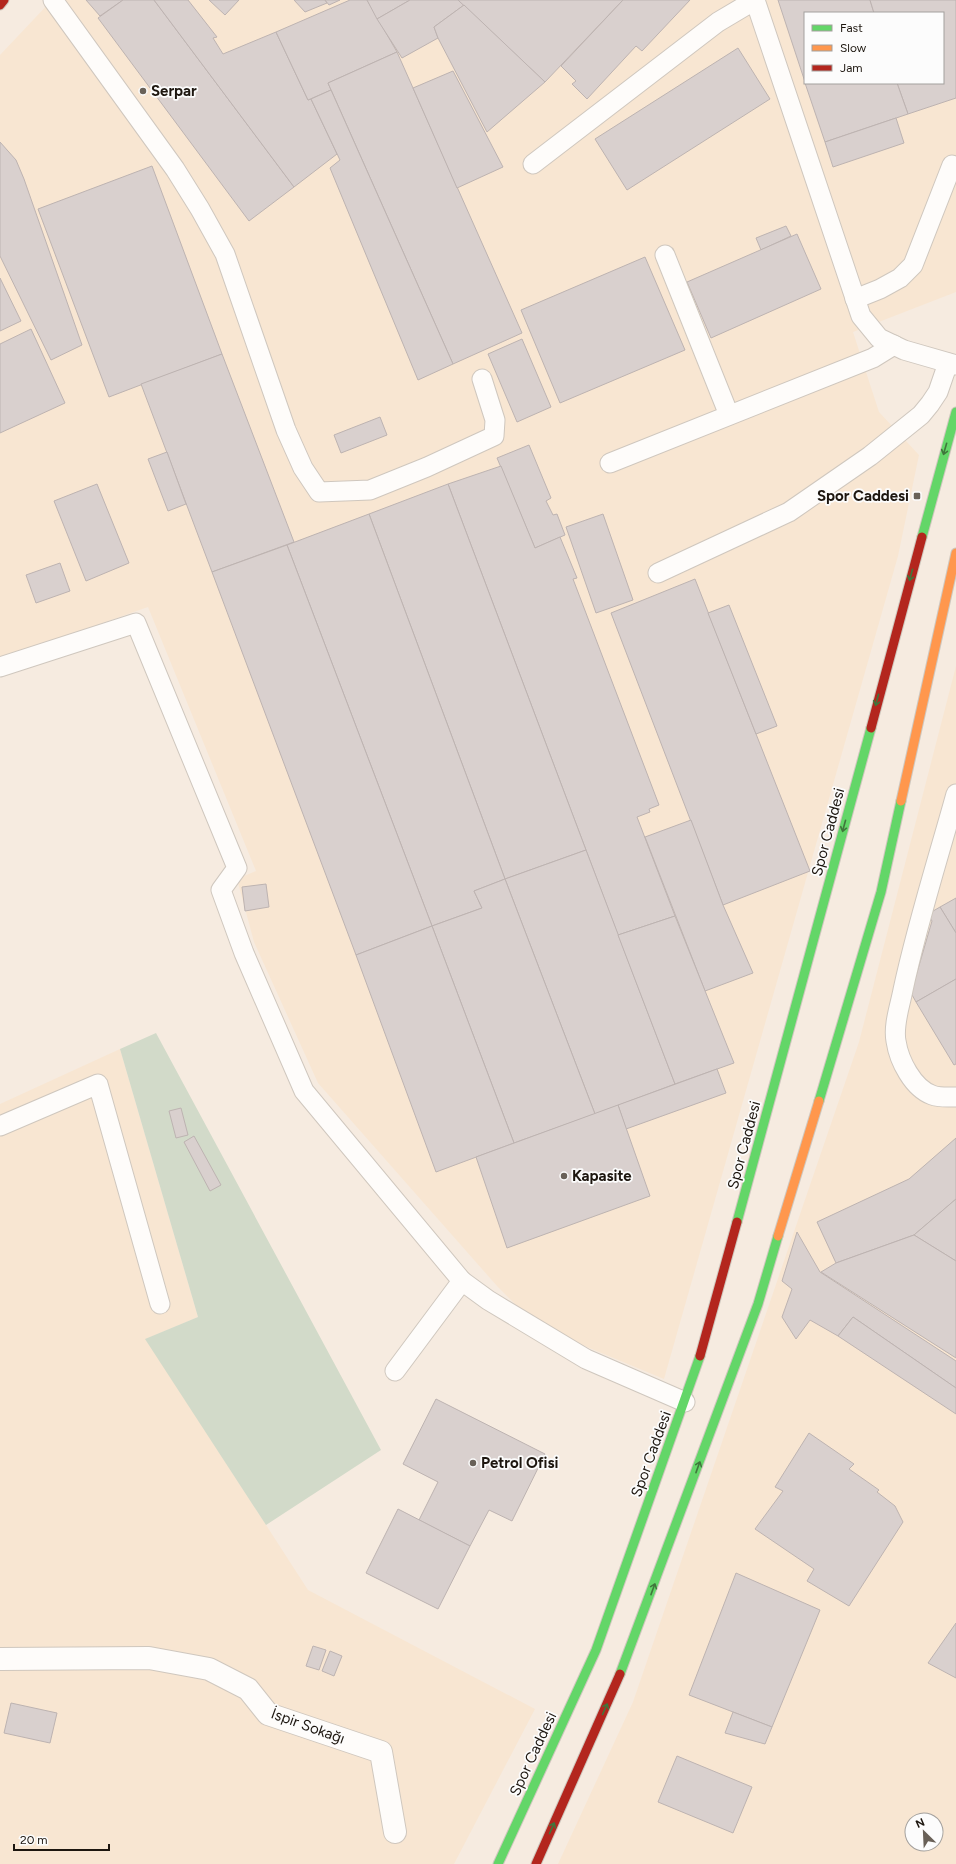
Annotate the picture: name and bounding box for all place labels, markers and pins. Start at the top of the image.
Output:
place label: Serpar [151,82,197,100]
marker: Serpar [138,86,148,96]
place label: Spor Caddesi [817,487,909,505]
marker: Spor Caddesi [912,491,922,501]
place label: Kapasite [572,1167,632,1185]
marker: Kapasite [559,1171,569,1181]
place label: Petrol Ofisi [481,1454,559,1472]
marker: Petrol Ofisi [468,1458,478,1468]

